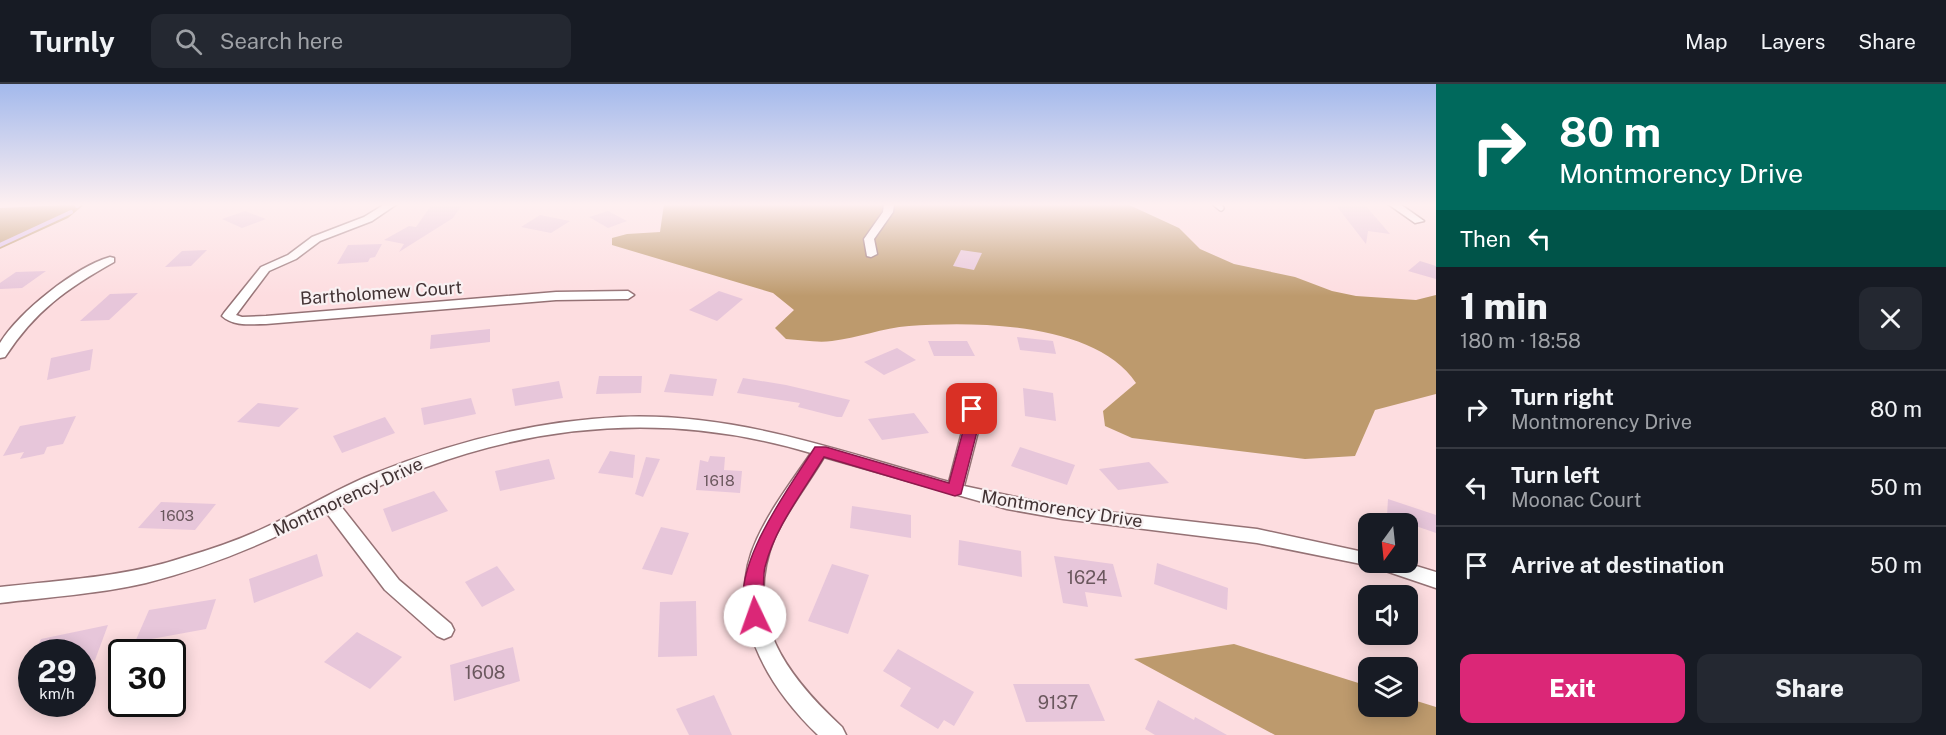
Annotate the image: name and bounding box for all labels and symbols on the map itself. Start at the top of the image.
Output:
street label: Bartholomew Court [299,276,463,309]
pin [946,383,997,434]
street label: Montmorency Drive [270,453,426,540]
house number: 1618 [703,472,735,489]
street label: Montmorency Drive [980,485,1144,532]
house number: 1603 [160,507,194,524]
north arrow [1358,513,1418,573]
house number: 1624 [1067,567,1107,588]
position arrow [723,584,787,648]
speed limit sign: 30 [108,639,186,717]
house number: 1608 [465,662,505,683]
house number: 9137 [1038,692,1078,713]

